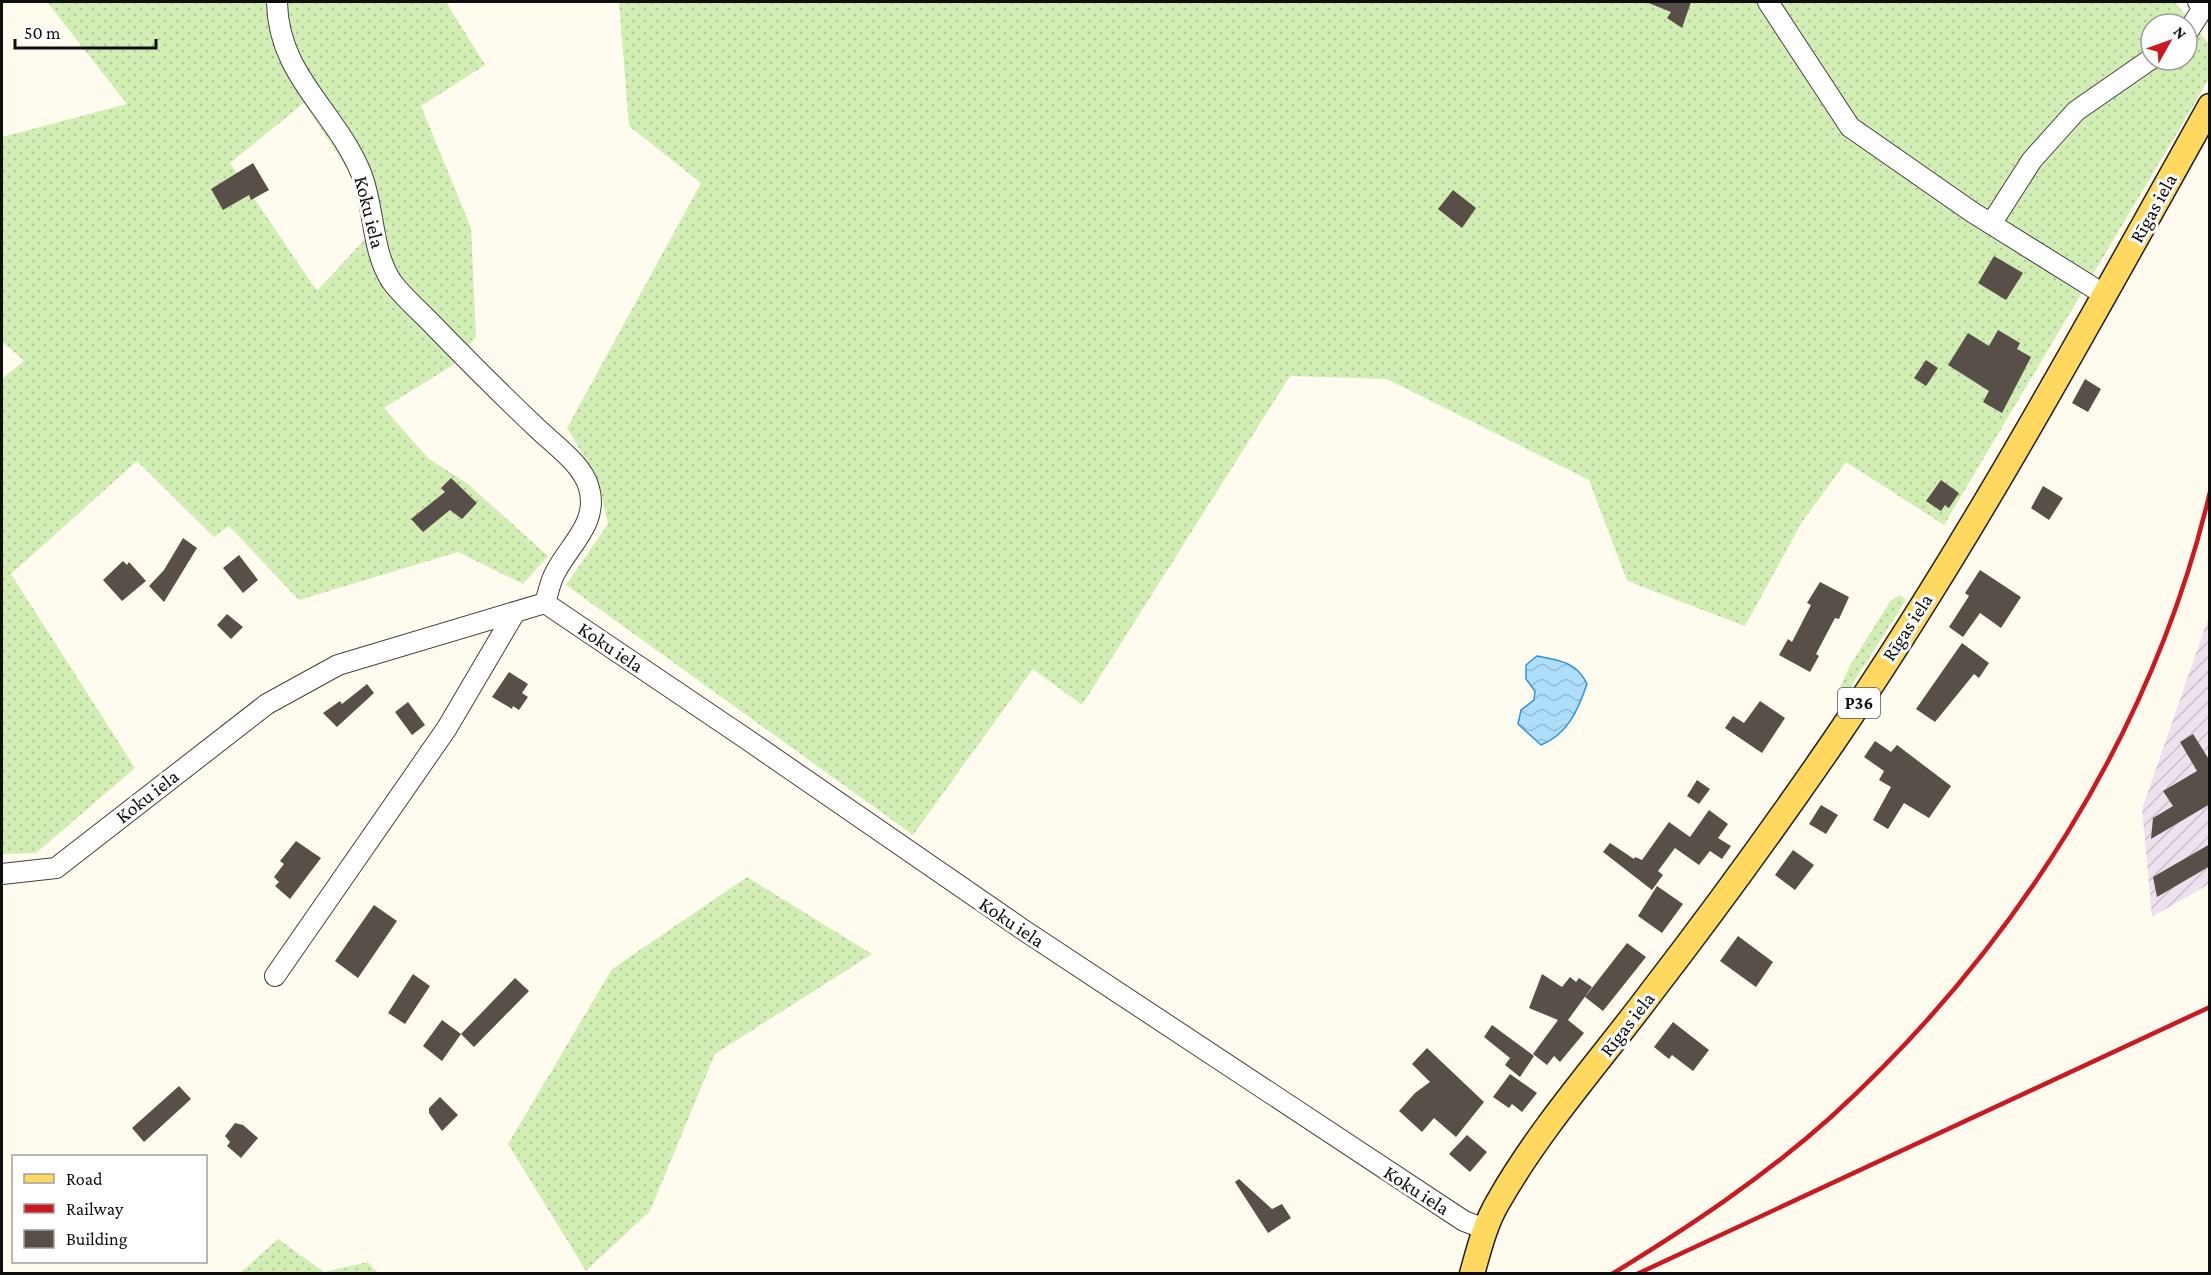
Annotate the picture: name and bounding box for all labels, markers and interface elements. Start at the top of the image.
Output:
scale bar [15,12,156,50]
north arrow [2139,12,2199,72]
text: 50 m [24,23,61,43]
text: N [2170,23,2190,42]
street label: Rīgas iela [2125,170,2182,247]
street label: Koku iela [350,174,390,250]
street label: Rīgas iela [1877,589,1938,665]
street label: Koku iela [574,617,648,677]
road number: P36 [1838,688,1880,718]
street label: Koku iela [111,765,183,827]
street label: Koku iela [975,892,1049,952]
street label: Rīgas iela [1595,988,1660,1061]
legend [12,1155,207,1263]
street label: Koku iela [1380,1161,1454,1219]
text: Road [66,1169,103,1189]
text: Railway [66,1199,124,1219]
text: Building [66,1229,128,1249]

